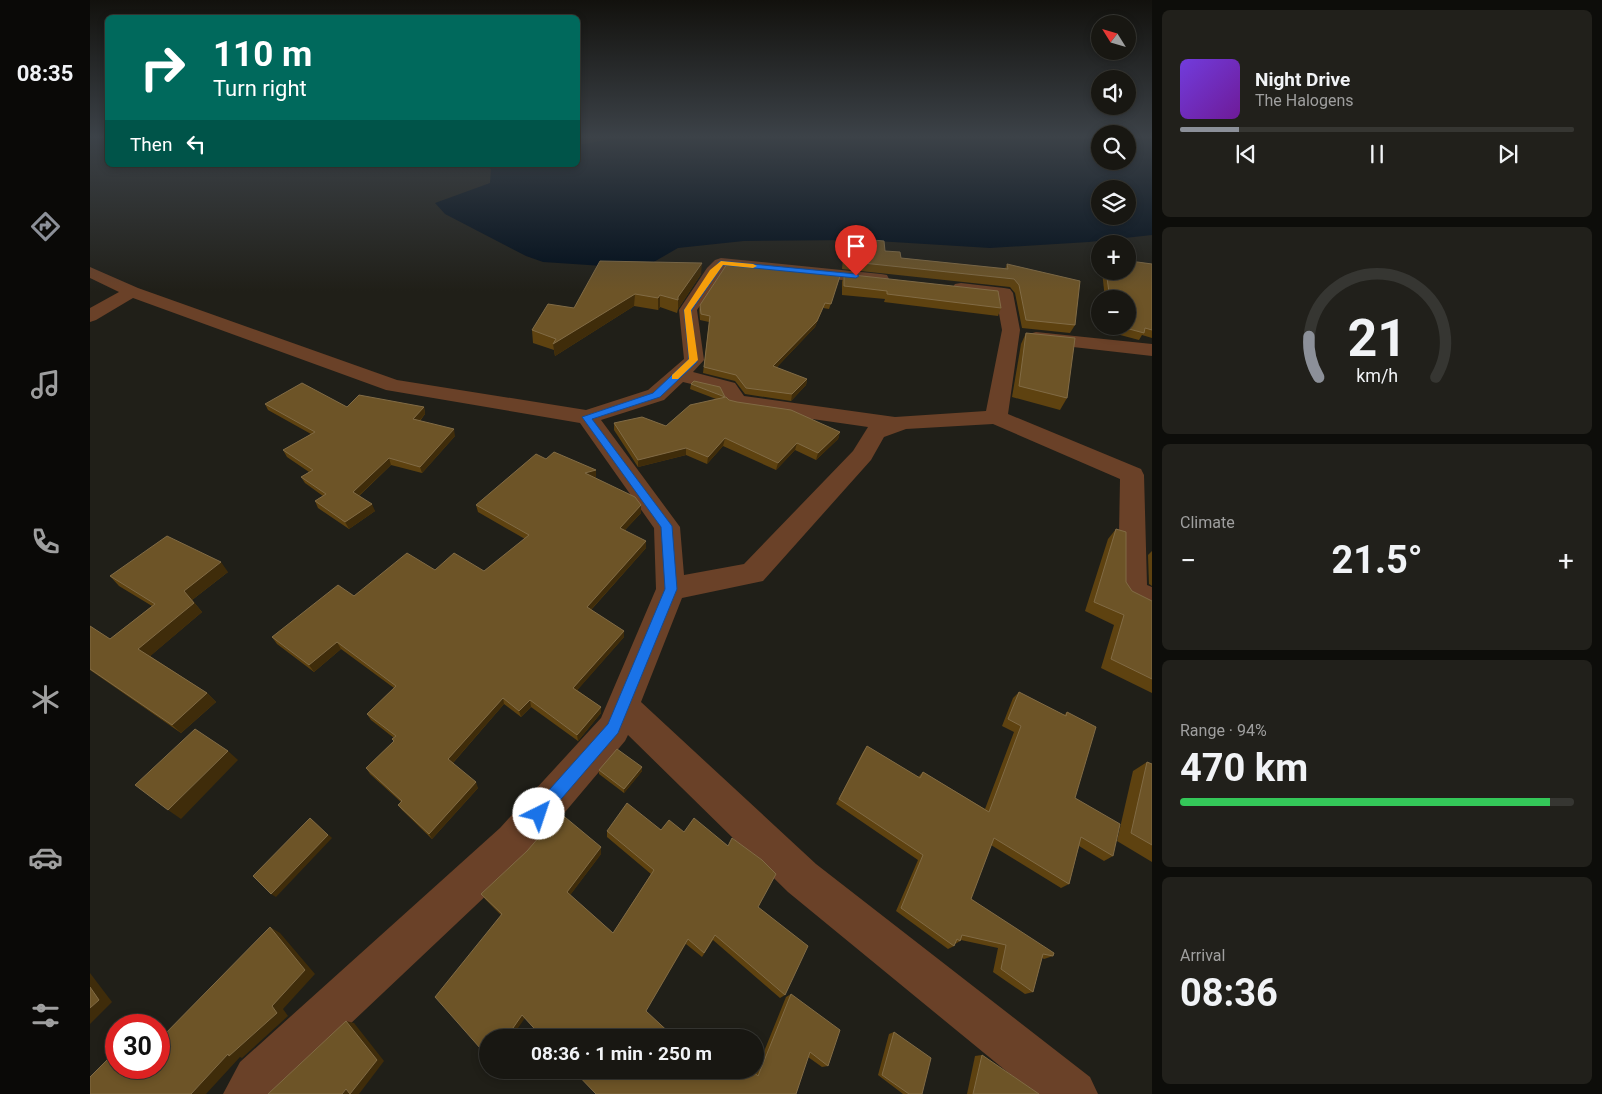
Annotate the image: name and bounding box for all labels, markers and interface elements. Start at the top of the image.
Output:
north arrow [1091,15,1136,60]
map controls [1091,15,1136,335]
text: 110 m [213,34,312,75]
icon: right [130,35,195,100]
text: 08:35 [17,61,73,86]
text: Night Drive [1255,68,1350,91]
button: sound [1091,70,1136,115]
text: Turn right [213,76,307,101]
text: The Halogens [1255,91,1354,110]
button: search [1091,125,1136,170]
icon: left [182,130,210,158]
text: Then [130,133,172,156]
icon: previous [1232,140,1260,168]
icon: pause [1363,140,1391,168]
icon: next [1494,140,1522,168]
button: layers [1091,180,1136,225]
icon: directions [28,209,63,244]
pin [835,225,877,276]
icon: arrive [842,232,870,260]
button: + [1091,235,1136,280]
button: − [1091,290,1136,335]
text: 21 [1347,308,1407,369]
text: km/h [1356,365,1398,386]
icon: music [28,367,63,402]
text: Climate [1180,513,1235,532]
icon: phone [28,524,63,559]
text: 21.5° [1331,538,1423,582]
text: − [1180,544,1196,577]
text: + [1558,544,1574,577]
icon: climate [28,682,63,717]
text: Range · 94% [1180,721,1267,740]
text: 470 km [1180,746,1308,790]
position arrow [512,787,564,839]
icon: car [28,840,63,875]
text: Arrival [1180,946,1225,965]
text: 08:36 [1180,971,1278,1015]
icon: filters [28,998,63,1033]
speed limit sign: 30 [105,1014,170,1079]
text: 08:36 · 1 min · 250 m [531,1042,712,1065]

